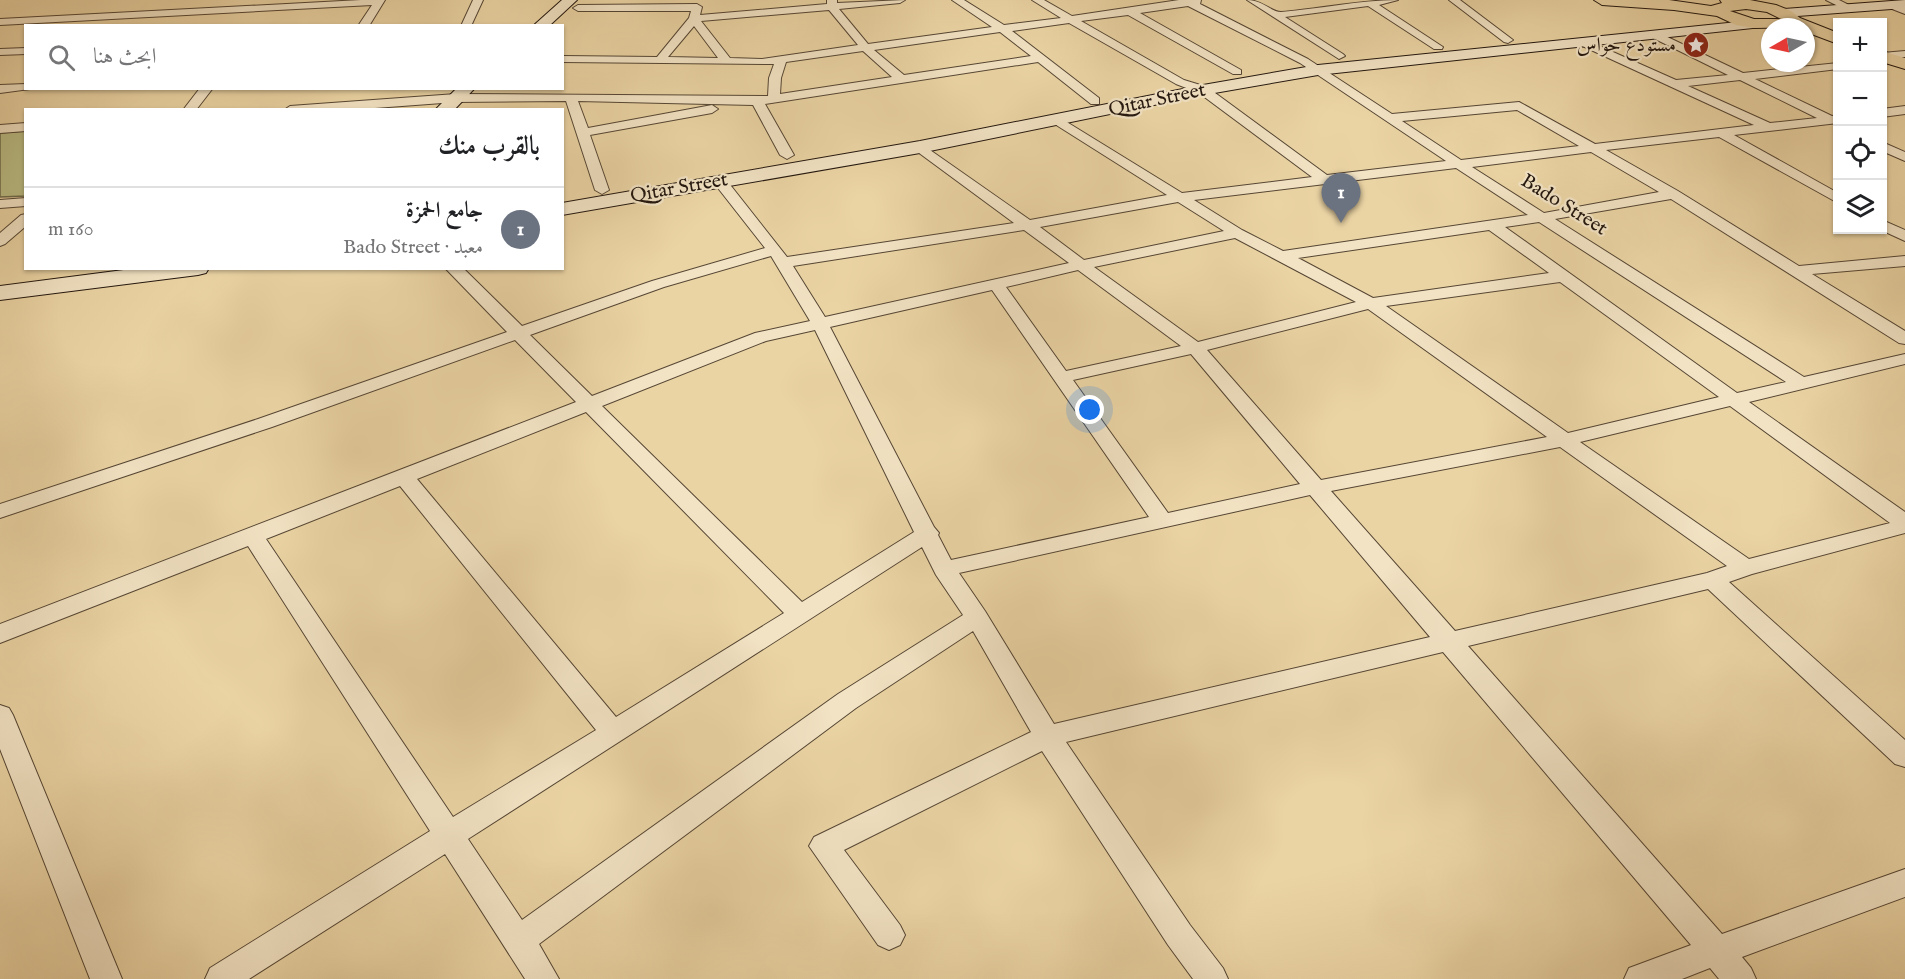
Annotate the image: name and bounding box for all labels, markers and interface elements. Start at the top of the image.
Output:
north arrow [1761,18,1815,72]
map controls [1833,18,1887,234]
button: + [1833,18,1887,72]
search box [24,24,564,90]
place icon: مستودع حواس [1681,30,1711,60]
place label: مستودع حواس [1577,33,1676,62]
icon: search [45,41,78,74]
text: ابحث هنا [93,43,156,71]
button: − [1833,72,1887,126]
street label: Qitar Street [1106,77,1208,122]
button: locate [1833,126,1887,180]
text: بالقرب منك [438,130,540,163]
street label: Qitar Street [628,167,730,209]
street label: Bado Street [1516,169,1612,241]
pin: 1 [1322,174,1360,223]
button: layers [1833,180,1887,234]
text: جامع الحمزة [406,197,483,225]
text: 160 m [48,217,94,242]
text: 1 [517,217,524,242]
text: معبد · Bado Street [343,235,483,260]
your location [1075,395,1104,424]

